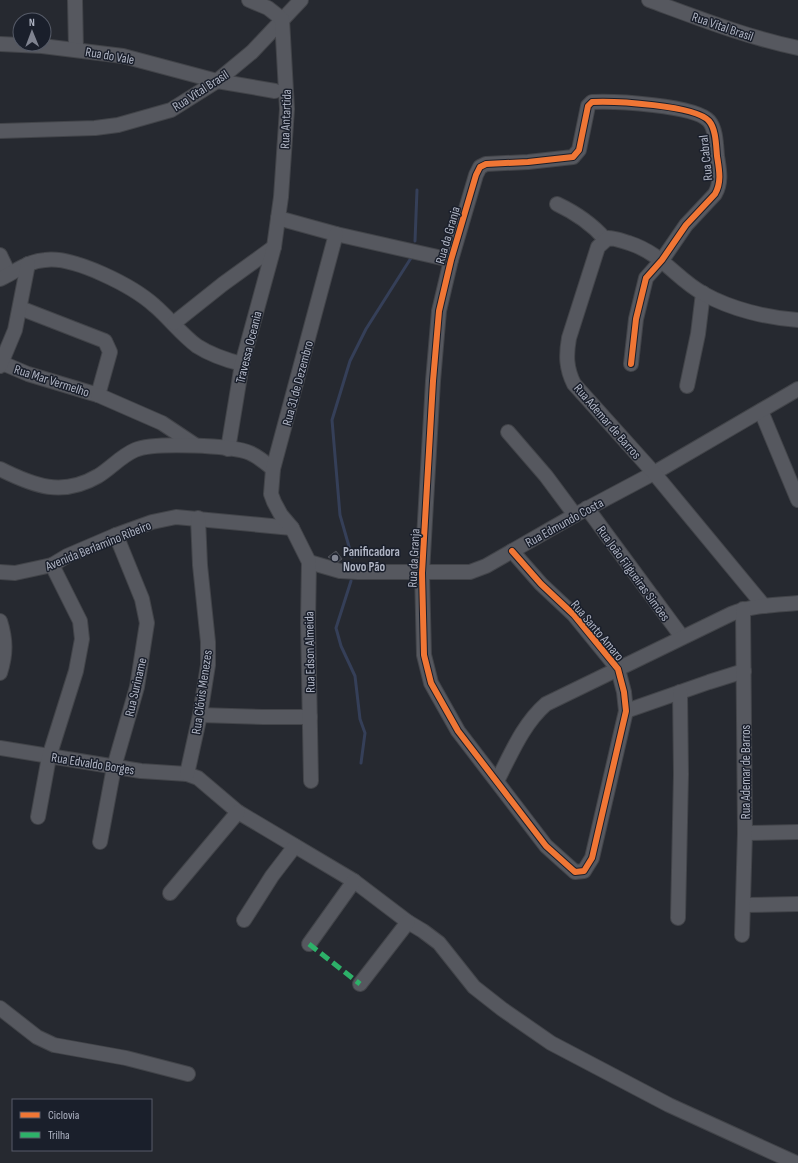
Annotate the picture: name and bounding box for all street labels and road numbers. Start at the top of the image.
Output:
street label: Rua Vital Brasil [690,9,756,45]
street label: Rua do Vale [84,44,136,68]
street label: Rua Vital Brasil [169,67,232,115]
street label: Rua Antartida [277,89,295,149]
street label: Rua Cabral [696,134,716,182]
street label: Rua da Granja [432,205,464,266]
street label: Travessa Oceania [232,309,266,385]
street label: Rua 31 de Dezembro [279,339,317,427]
street label: Rua Mar Vermelho [12,361,91,401]
street label: Rua Ademar de Barros [570,381,645,463]
street label: Rua Edmundo Costa [523,495,606,551]
street label: Avenida Berlamino Ribeiro [42,517,153,575]
street label: Rua João Filgueiras Simões [593,523,673,625]
street label: Rua da Granja [404,528,424,588]
street label: Rua Santo Amaro [567,597,627,664]
street label: Rua Edson Almeida [301,611,319,693]
street label: Rua Clóvis Menezes [188,649,216,735]
street label: Rua Suriname [121,656,150,718]
street label: Rua Ademar de Barros [738,724,754,819]
street label: Rua Edvaldo Borges [50,750,136,779]

